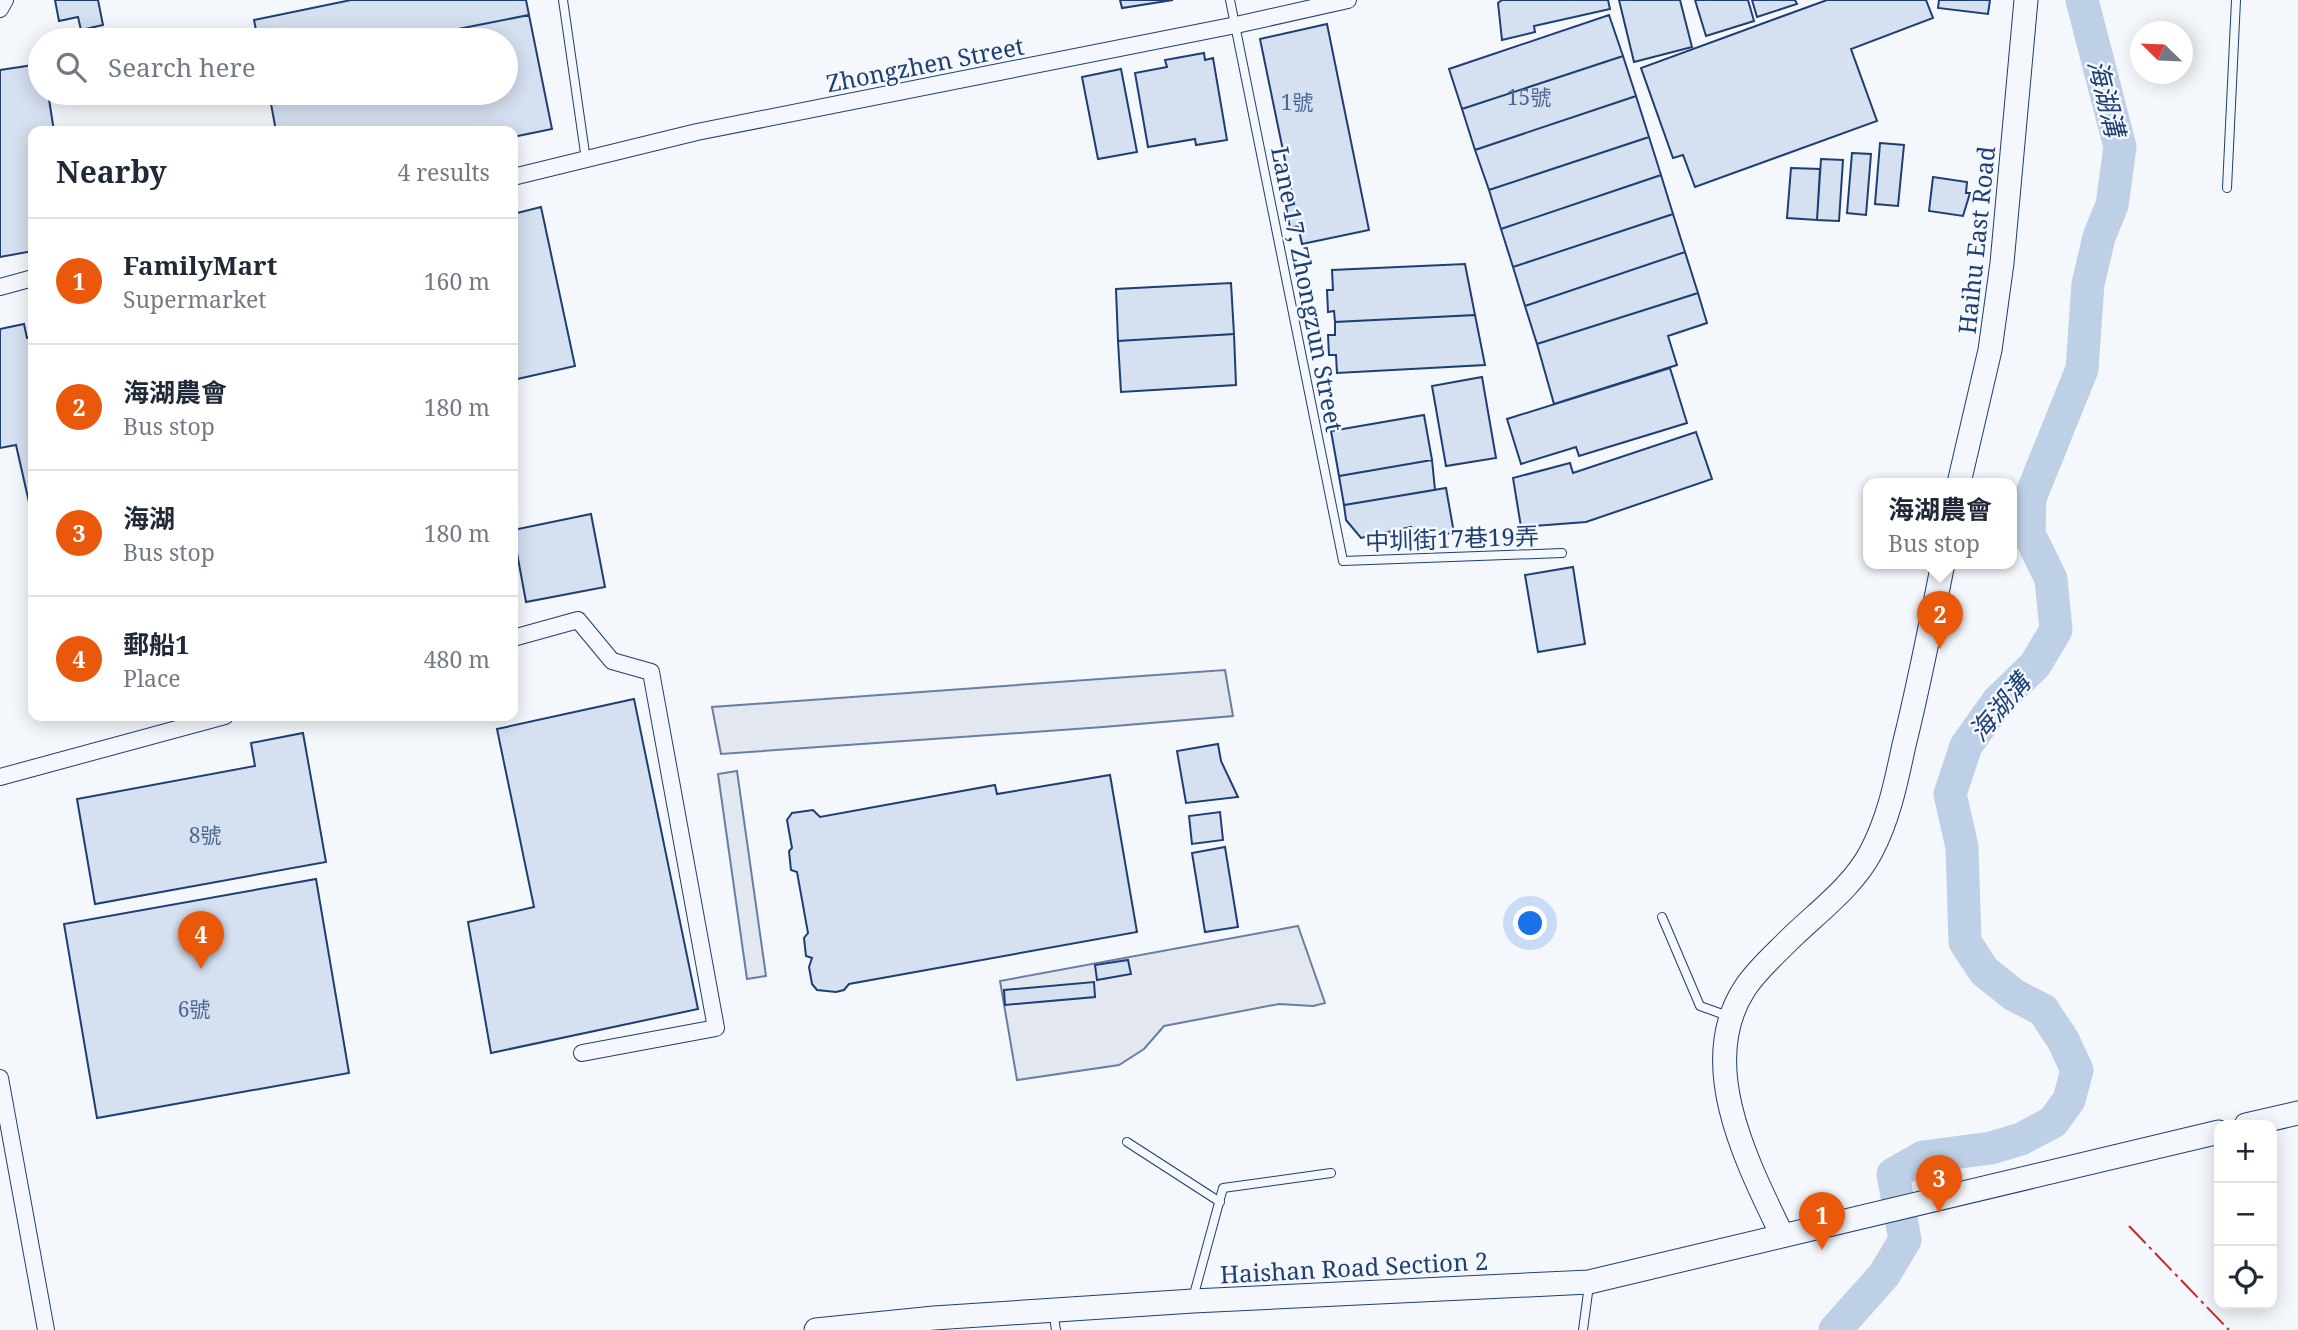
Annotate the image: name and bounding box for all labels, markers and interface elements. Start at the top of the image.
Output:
north arrow [2130,21,2193,84]
search box [28,28,518,105]
street label: Zhongzhen Street [823,29,1027,99]
icon: search [52,48,90,86]
text: Search here [108,49,256,85]
water label: 海湖溝 [2080,56,2135,144]
house number: 15號 [1507,83,1551,111]
house number: 1號 [1281,88,1313,116]
street label: Lane 17, Zhongzun Street [1264,144,1352,434]
street label: Haihu East Road [1950,144,2002,336]
text: Nearby [56,151,167,192]
text: 4 results [397,156,490,188]
text: FamilyMart [123,247,277,283]
text: 1 [73,265,86,297]
text: 160 m [424,265,490,297]
text: Supermarket [123,283,266,315]
text: 海湖農會 [123,374,227,410]
text: 2 [73,391,86,423]
text: 180 m [424,391,490,423]
text: Bus stop [123,410,215,442]
popup [1863,478,2017,569]
text: 海湖農會 [1888,491,1992,527]
text: 海湖 [123,500,175,536]
text: 3 [73,517,86,549]
text: 180 m [424,517,490,549]
street label: 中圳街17巷19弄 [1365,518,1539,558]
text: Bus stop [1888,527,1980,559]
text: Bus stop [123,536,215,568]
pin: 2 [1917,591,1963,649]
text: 郵船1 [123,626,190,662]
text: 4 [73,643,86,675]
text: 480 m [424,643,490,675]
text: Place [123,662,181,694]
water label: 海湖溝 [1960,662,2040,748]
house number: 8號 [189,821,221,849]
your location [1513,906,1547,940]
pin: 4 [178,911,224,969]
house number: 6號 [178,995,210,1023]
map controls [2214,1120,2277,1309]
button: + [2214,1120,2277,1183]
pin: 3 [1916,1155,1962,1213]
button: − [2214,1183,2277,1246]
pin: 1 [1799,1192,1845,1250]
street label: Haishan Road Section 2 [1219,1243,1489,1291]
button: locate [2214,1246,2277,1309]

